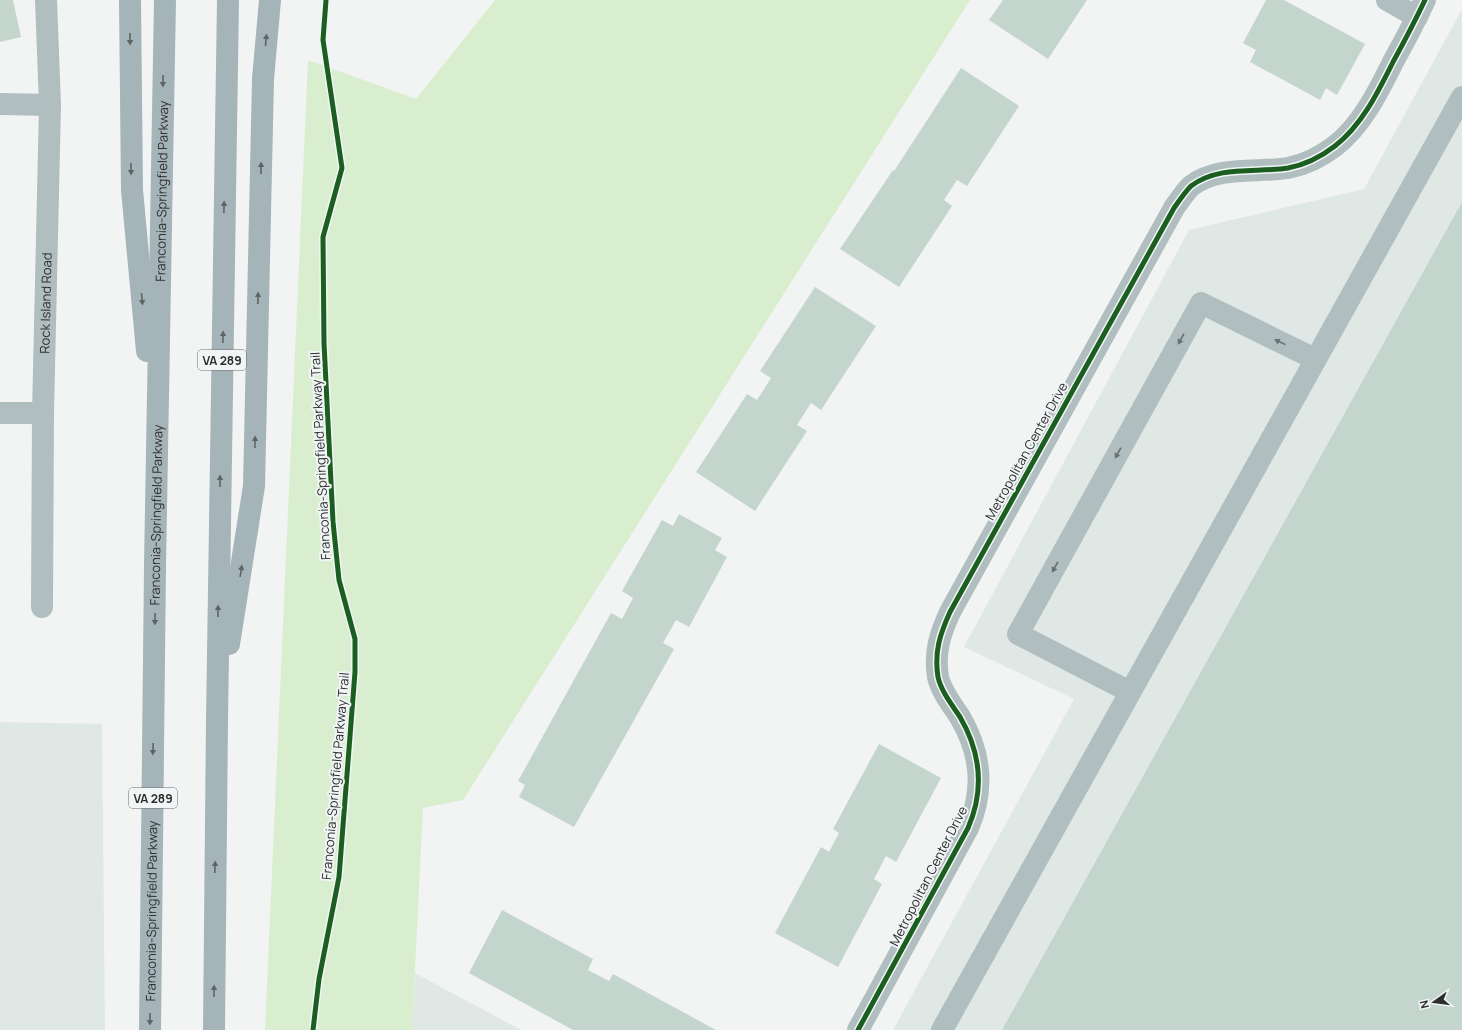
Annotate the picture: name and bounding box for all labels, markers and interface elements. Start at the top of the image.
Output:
one-way arrow [127,33,133,46]
one-way arrow [263,34,270,46]
one-way arrow [160,75,166,88]
street label: Franconia-Springfield Parkway [151,100,172,282]
one-way arrow [258,161,264,174]
one-way arrow [128,163,135,175]
one-way arrow [221,201,228,213]
street label: Rock Island Road [35,252,56,354]
one-way arrow [255,291,261,304]
one-way arrow [138,292,145,305]
one-way arrow [219,331,226,343]
one-way arrow [1177,333,1184,345]
one-way arrow [1275,339,1286,345]
road number: VA 289 [198,350,246,370]
street label: Franconia-Springfield Parkway Trail [306,352,334,560]
street label: Metropolitan Center Drive [981,379,1072,523]
street label: Franconia-Springfield Parkway [146,424,167,606]
one-way arrow [252,435,258,448]
one-way arrow [1114,447,1121,459]
one-way arrow [217,474,223,487]
one-way arrow [1051,561,1058,573]
one-way arrow [238,565,244,577]
one-way arrow [215,604,221,617]
one-way arrow [152,613,158,626]
street label: Franconia-Springfield Parkway Trail [317,671,353,881]
one-way arrow [150,743,156,756]
road number: VA 289 [129,788,177,808]
street label: Metropolitan Center Drive [885,803,971,949]
street label: Franconia-Springfield Parkway [141,820,161,1002]
one-way arrow [212,860,218,873]
north arrow [1414,982,1454,1022]
one-way arrow [211,984,217,997]
text: N [1416,999,1432,1010]
one-way arrow [147,1013,153,1026]

